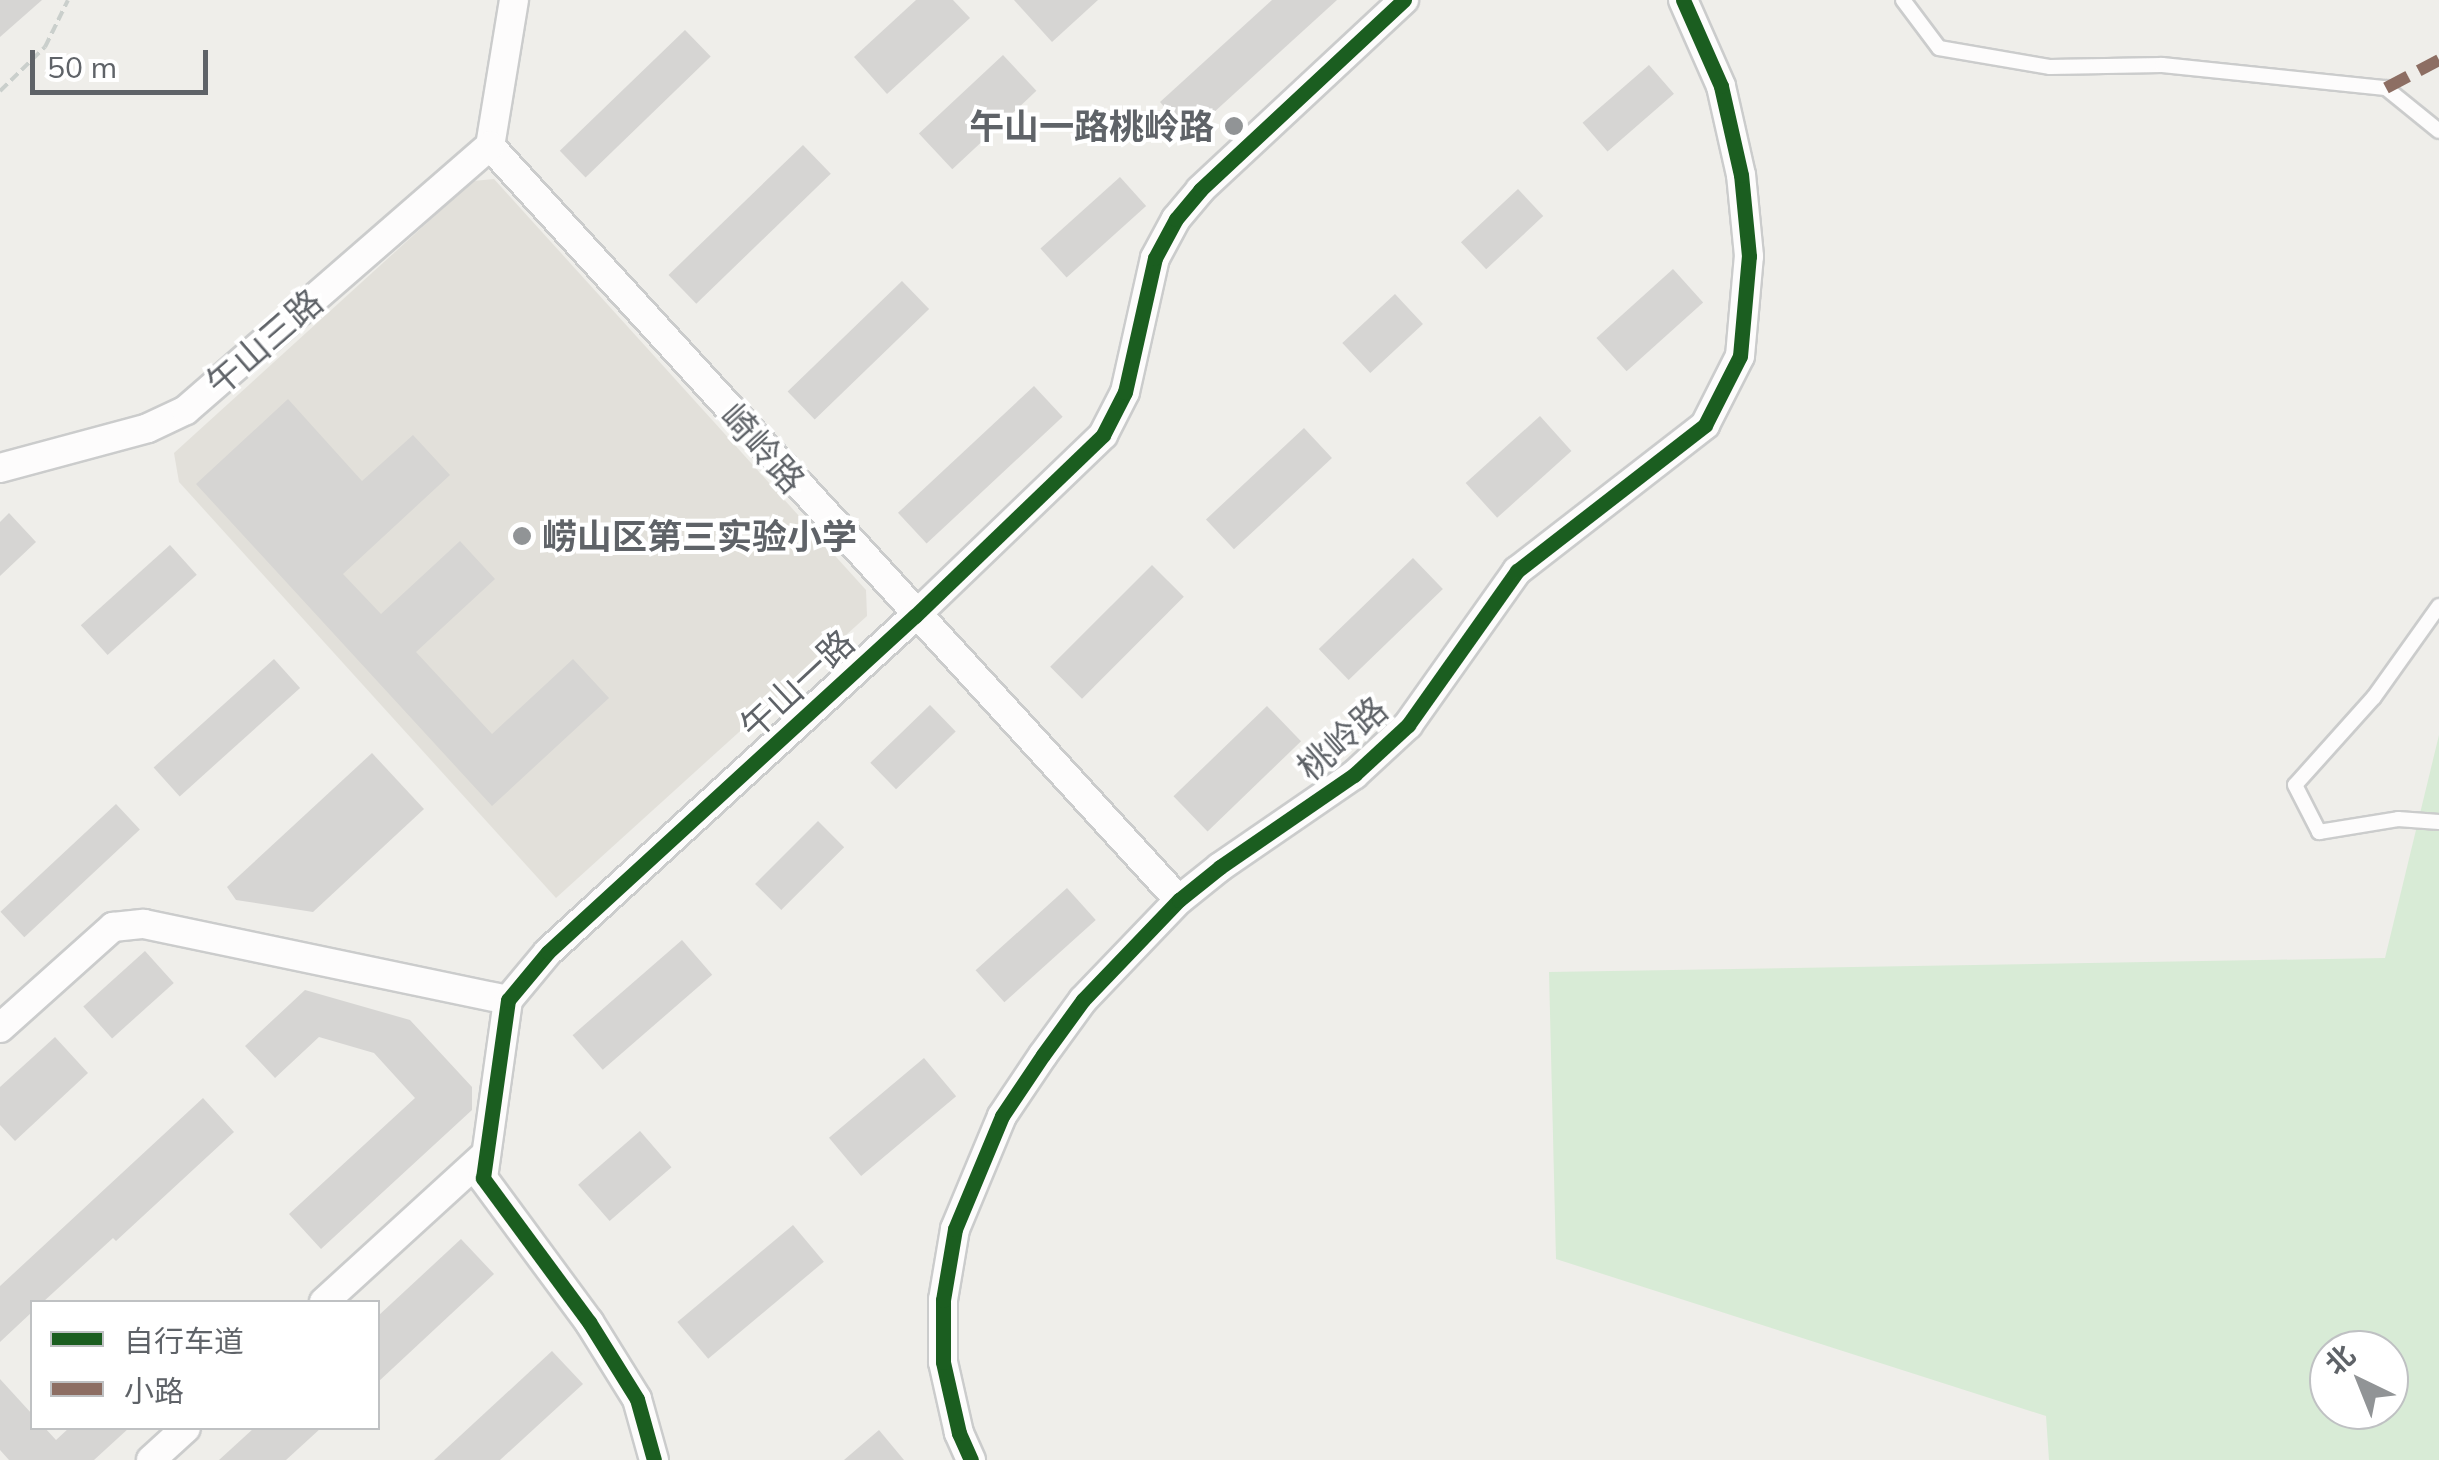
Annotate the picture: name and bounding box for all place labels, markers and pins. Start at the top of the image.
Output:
place label: 午山一路桃岭路 [969,105,1214,147]
marker: 午山一路桃岭路 [1223,115,1245,137]
place label: 崂山区第三实验小学 [542,515,857,557]
marker: 崂山区第三实验小学 [511,525,533,547]

